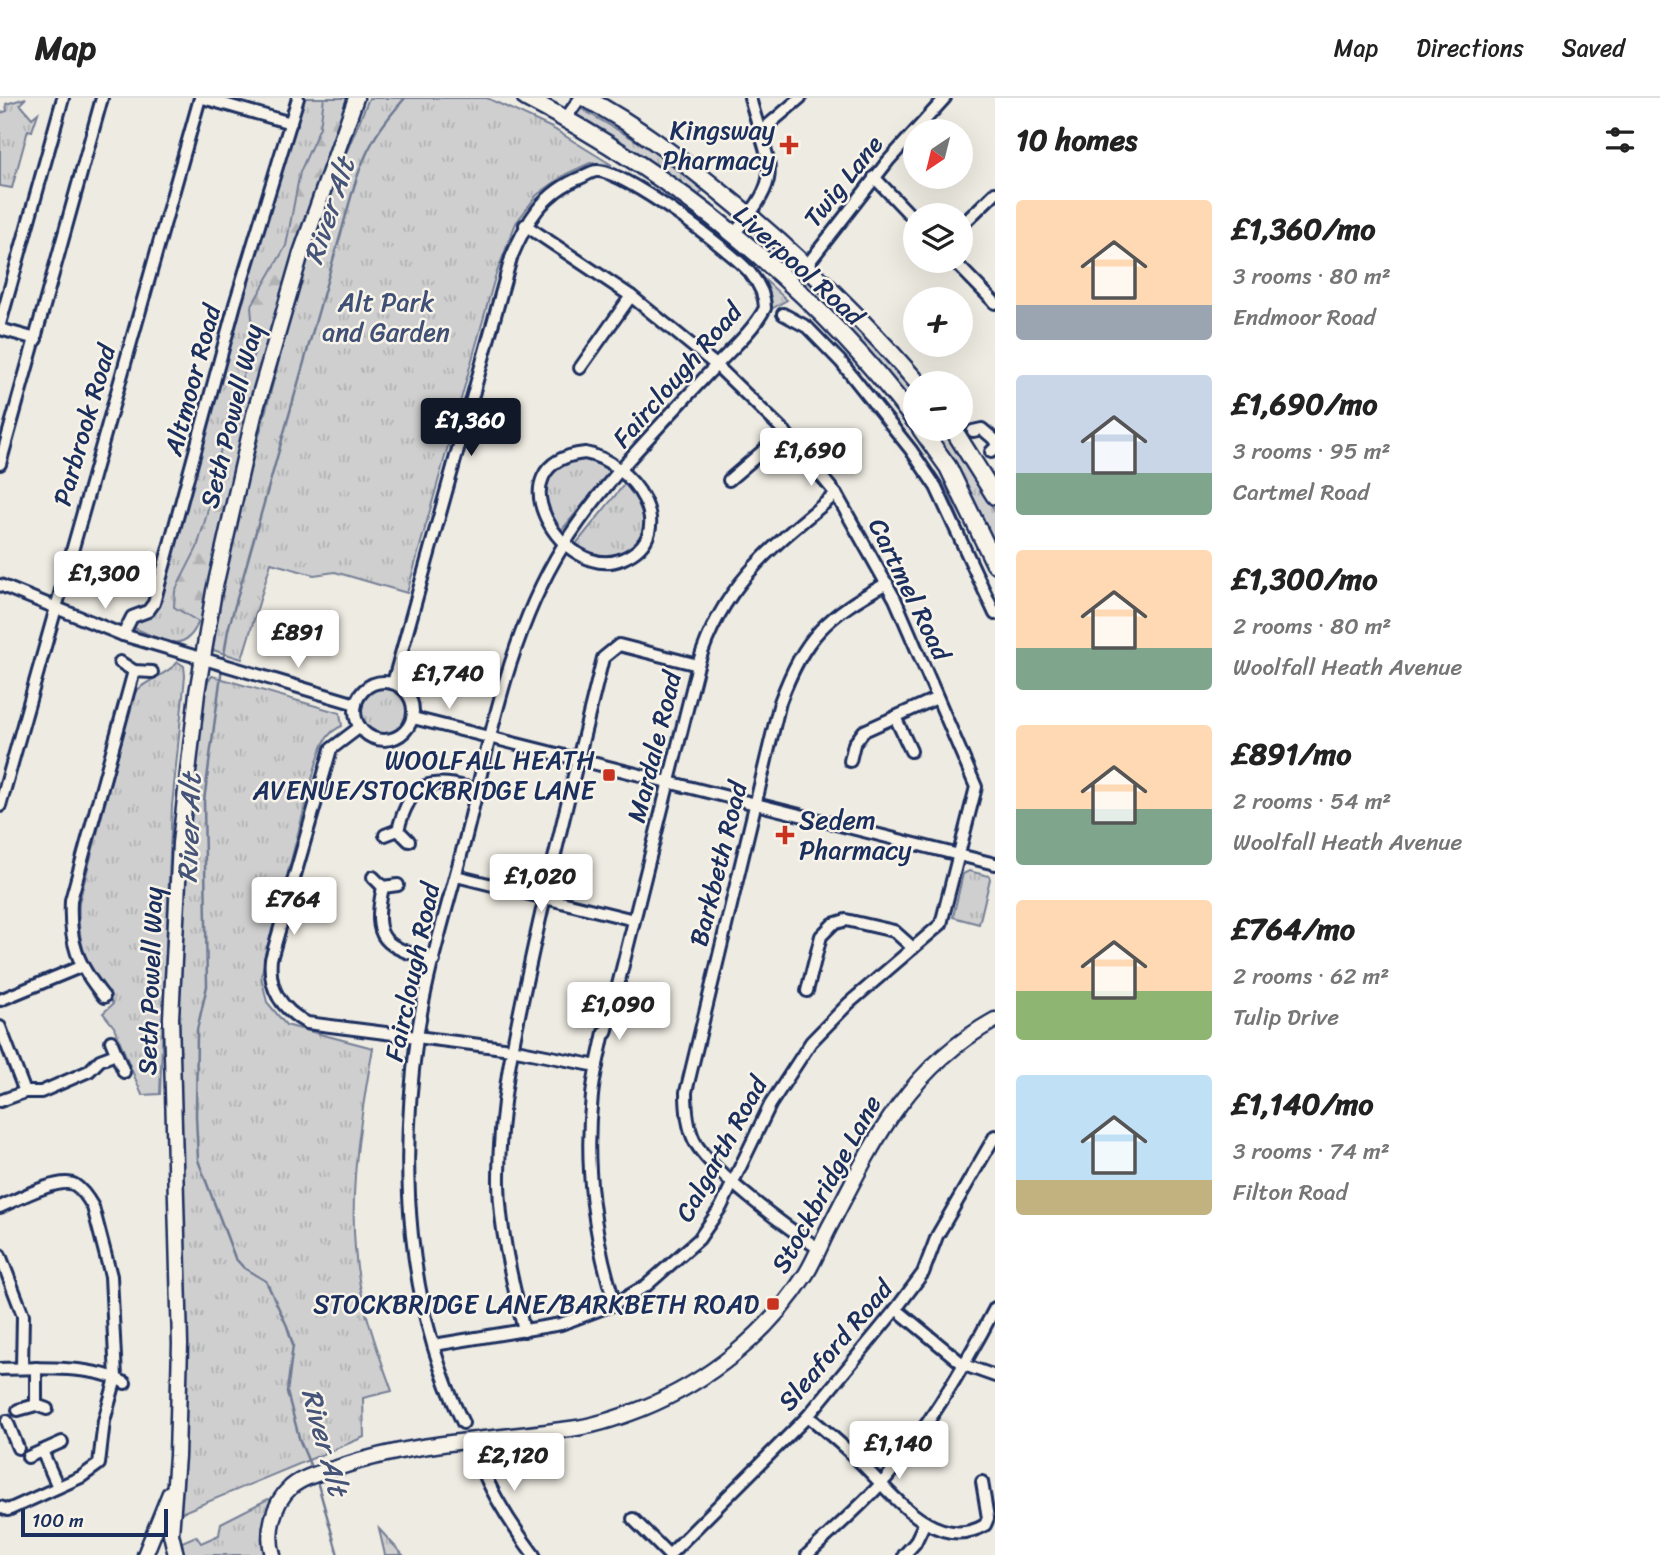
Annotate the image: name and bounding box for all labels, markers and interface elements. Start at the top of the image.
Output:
text: Map [35,19,96,77]
text: Map [1334,27,1378,69]
text: Directions [1416,27,1524,69]
text: Saved [1562,27,1625,69]
place label: Kingsway Pharmacy [662,107,776,183]
text: 10 homes [1016,113,1137,167]
north arrow [903,119,973,189]
map controls [903,119,973,441]
icon: filters [1601,121,1639,159]
street label: Twig Lane [791,124,895,238]
marker: Kingsway Pharmacy [781,137,797,153]
water label: River Alt [289,149,370,271]
street label: Liverpool Road [722,193,877,339]
text: £1,360/mo [1233,202,1375,256]
button: layers [903,203,973,273]
icon: home [1072,228,1156,312]
text: 3 rooms · 80 m² [1233,256,1391,297]
park label: Alt Park and Garden [322,279,450,355]
button: + [903,287,973,357]
street label: Fairclough Road [600,290,755,459]
street label: Altmoor Road [149,297,235,462]
text: Endmoor Road [1233,297,1376,338]
street label: Seth Powell Way [186,318,276,513]
street label: Parbrook Road [39,336,130,511]
button: − [903,371,973,441]
text: £1,690/mo [1233,377,1377,431]
pin: £1,360 [414,398,528,458]
text: £1,360 [437,400,505,441]
icon: home [1072,403,1156,487]
pin: £1,690 [754,428,868,488]
text: £1,690 [776,430,846,471]
text: 3 rooms · 95 m² [1233,431,1390,472]
text: Cartmel Road [1233,472,1369,513]
street label: Cartmel Road [856,510,965,670]
pin: £1,300 [48,552,162,611]
text: £1,300/mo [1233,552,1377,606]
text: £1,300 [70,553,140,594]
icon: home [1072,578,1156,662]
text: 2 rooms · 80 m² [1233,606,1391,647]
pin: £891 [257,610,339,670]
text: £891 [273,612,323,653]
text: Woolfall Heath Avenue [1233,647,1462,688]
pin: £1,740 [392,652,506,711]
text: £1,740 [414,653,484,694]
street label: Mardale Road [613,664,696,827]
text: £891/mo [1233,727,1351,781]
place label: WOOLFALL HEATH AVENUE/STOCKBRIDGE LANE [252,737,597,813]
icon: home [1072,753,1156,837]
marker: WOOLFALL HEATH AVENUE/STOCKBRIDGE LANE [601,767,617,783]
water label: River Alt [163,770,215,884]
street label: Barkbeth Road [675,775,761,951]
text: 2 rooms · 54 m² [1233,781,1391,822]
place label: Sedem Pharmacy [799,797,912,873]
text: Woolfall Heath Avenue [1233,822,1462,863]
marker: Sedem Pharmacy [777,827,793,843]
pin: £1,020 [484,854,598,914]
text: £1,020 [506,856,576,897]
street label: Fairclough Road [371,876,454,1066]
pin: £764 [253,878,335,937]
text: £764 [268,879,320,920]
street label: Seth Powell Way [124,885,176,1076]
text: £764/mo [1233,902,1355,956]
icon: home [1072,928,1156,1012]
text: 2 rooms · 62 m² [1233,956,1389,997]
pin: £1,090 [562,982,676,1042]
text: £1,090 [583,984,655,1025]
text: Tulip Drive [1233,997,1339,1038]
street label: Calgarth Road [662,1066,781,1230]
text: £1,140/mo [1233,1077,1374,1131]
street label: Stockbridge Lane [758,1086,894,1282]
icon: home [1072,1103,1156,1187]
text: 3 rooms · 74 m² [1233,1131,1390,1172]
text: Filton Road [1233,1172,1348,1213]
street label: Sleaford Road [766,1267,906,1422]
place label: STOCKBRIDGE LANE/BARKBETH ROAD [313,1281,759,1327]
marker: STOCKBRIDGE LANE/BARKBETH ROAD [765,1296,781,1312]
water label: River Alt [287,1383,364,1504]
pin: £1,140 [842,1422,956,1481]
text: £1,140 [865,1423,933,1464]
pin: £2,120 [457,1434,571,1493]
text: £2,120 [479,1435,549,1476]
text: 100 m [32,1504,84,1537]
scale bar [21,1506,168,1538]

